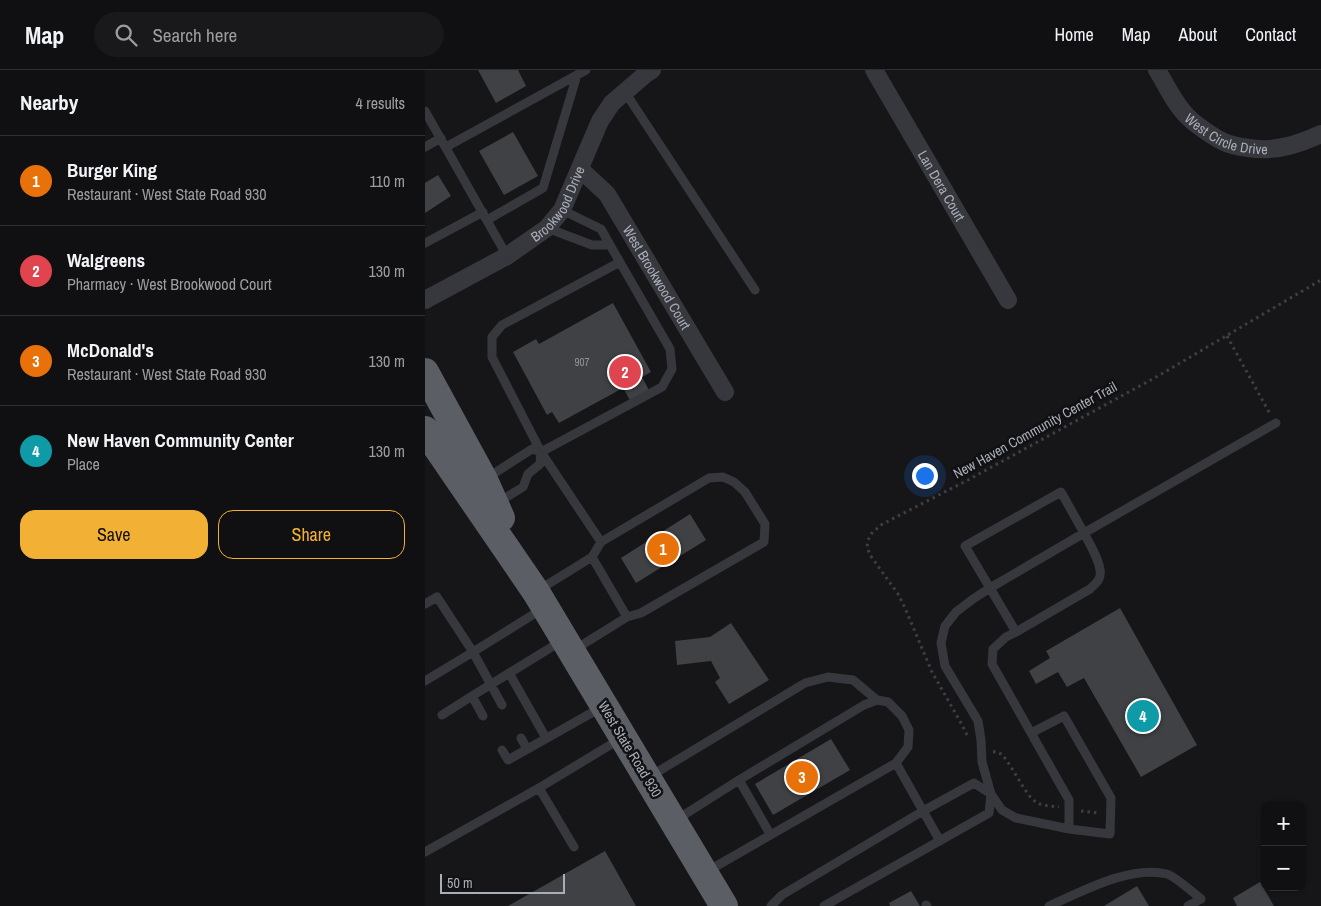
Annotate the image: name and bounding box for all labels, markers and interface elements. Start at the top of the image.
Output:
search box [94,12,444,57]
text: Map [25,19,64,51]
icon: search [112,21,140,49]
text: Search here [152,22,237,48]
text: Home [1054,22,1094,47]
text: Map [1122,22,1151,47]
text: About [1179,22,1217,47]
text: Contact [1245,22,1296,47]
text: Nearby [20,88,78,117]
text: 4 results [355,92,405,114]
street label: West Circle Drive [1181,109,1268,158]
street label: Lan Dera Court [914,147,969,224]
text: Burger King [67,157,157,183]
street label: Brookwood Drive [527,163,589,246]
text: 1 [32,170,40,192]
text: 110 m [369,170,405,192]
text: Restaurant · West State Road 930 [67,183,267,205]
street label: West Brookwood Court [619,222,695,333]
text: Walgreens [67,247,145,273]
text: 2 [32,260,40,282]
text: 130 m [369,260,405,282]
text: Pharmacy · West Brookwood Court [67,273,272,295]
text: McDonald's [67,337,154,363]
text: 3 [32,350,40,372]
text: 130 m [369,350,405,372]
pin: 2 [609,353,641,391]
house number: 907 [574,355,590,369]
text: Restaurant · West State Road 930 [67,363,267,385]
street label: New Haven Community Center Trail [950,377,1120,483]
text: New Haven Community Center [67,427,294,453]
text: 4 [32,440,40,462]
text: 130 m [369,440,405,462]
text: Place [67,453,100,475]
your location [912,463,938,489]
button: Save [20,510,208,559]
button: Share [218,510,405,559]
pin: 1 [647,530,679,568]
pin: 4 [1127,697,1159,735]
street label: West State Road 930 [594,698,666,800]
pin: 3 [786,758,818,796]
map controls [1261,801,1306,891]
button: + [1261,801,1306,846]
button: − [1261,846,1306,891]
scale bar [440,871,565,894]
text: 50 m [447,874,473,892]

